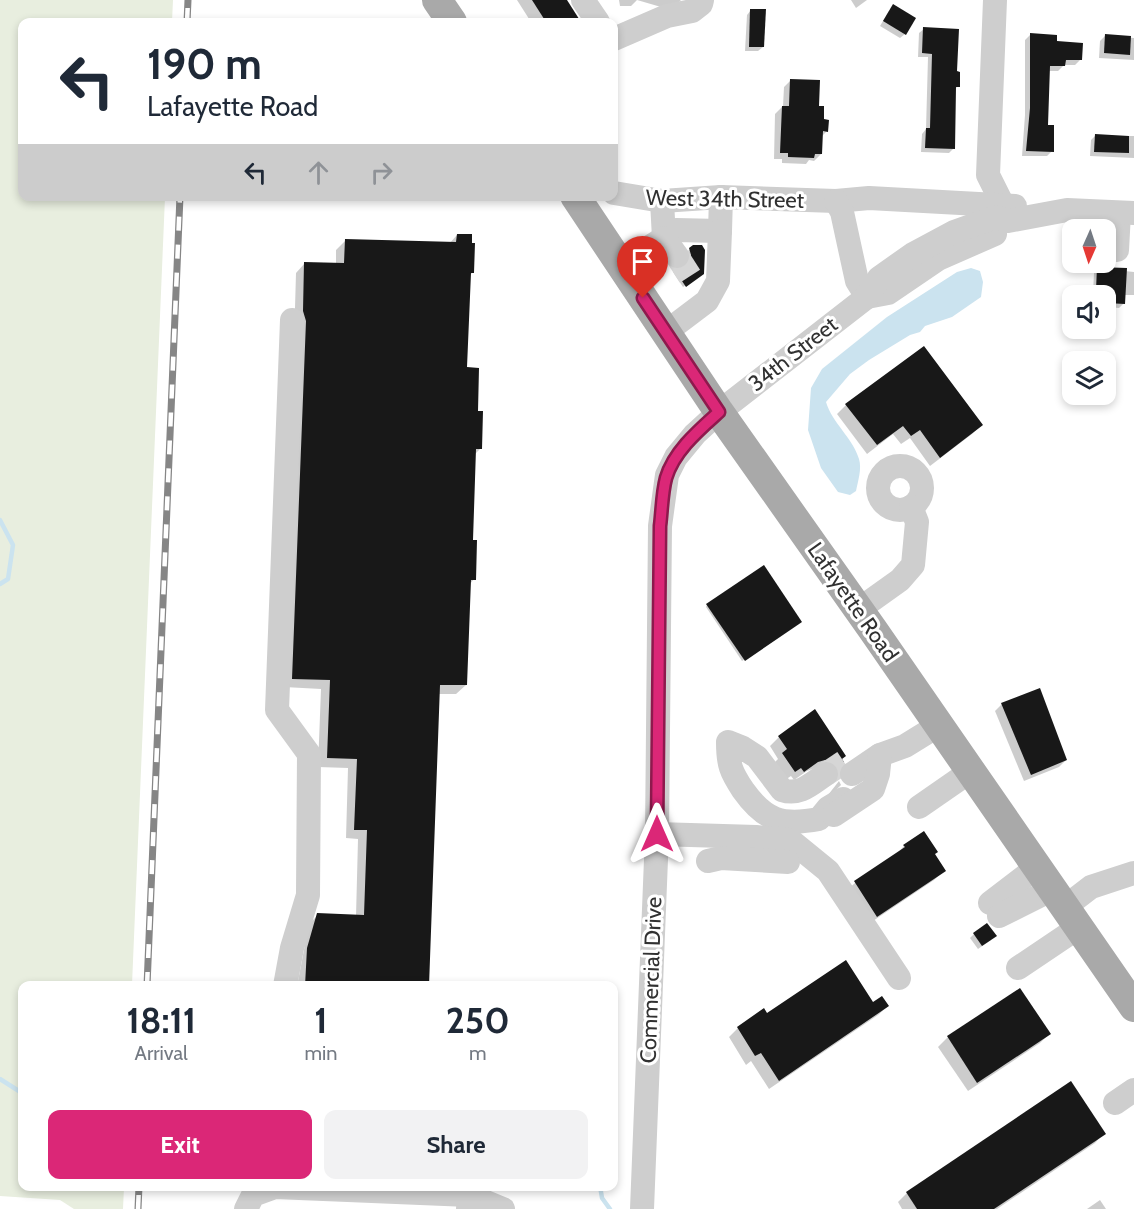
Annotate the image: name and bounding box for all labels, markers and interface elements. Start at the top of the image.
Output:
text: 190 m [147,38,262,90]
icon: left [48,42,126,120]
text: Lafayette Road [147,90,318,123]
icon: left [239,156,272,189]
icon: ahead [302,156,335,189]
icon: right [365,156,398,189]
street label: West 34th Street [646,184,805,214]
north arrow [1062,219,1116,273]
map controls [1062,219,1116,405]
pin [617,236,668,298]
icon: arrive [626,245,659,278]
button: sound [1062,285,1116,339]
street label: 34th Street [743,311,843,397]
button: layers [1062,351,1116,405]
street label: Lafayette Road [802,537,904,667]
position arrow [625,802,689,866]
street label: Commercial Drive [635,896,667,1064]
text: 18:11 [126,998,196,1042]
text: 1 [314,998,328,1042]
text: 250 [446,998,510,1042]
text: Arrival [135,1041,188,1065]
text: min [304,1041,337,1065]
text: m [469,1041,486,1065]
button: Exit [48,1110,312,1179]
button: Share [324,1110,588,1179]

